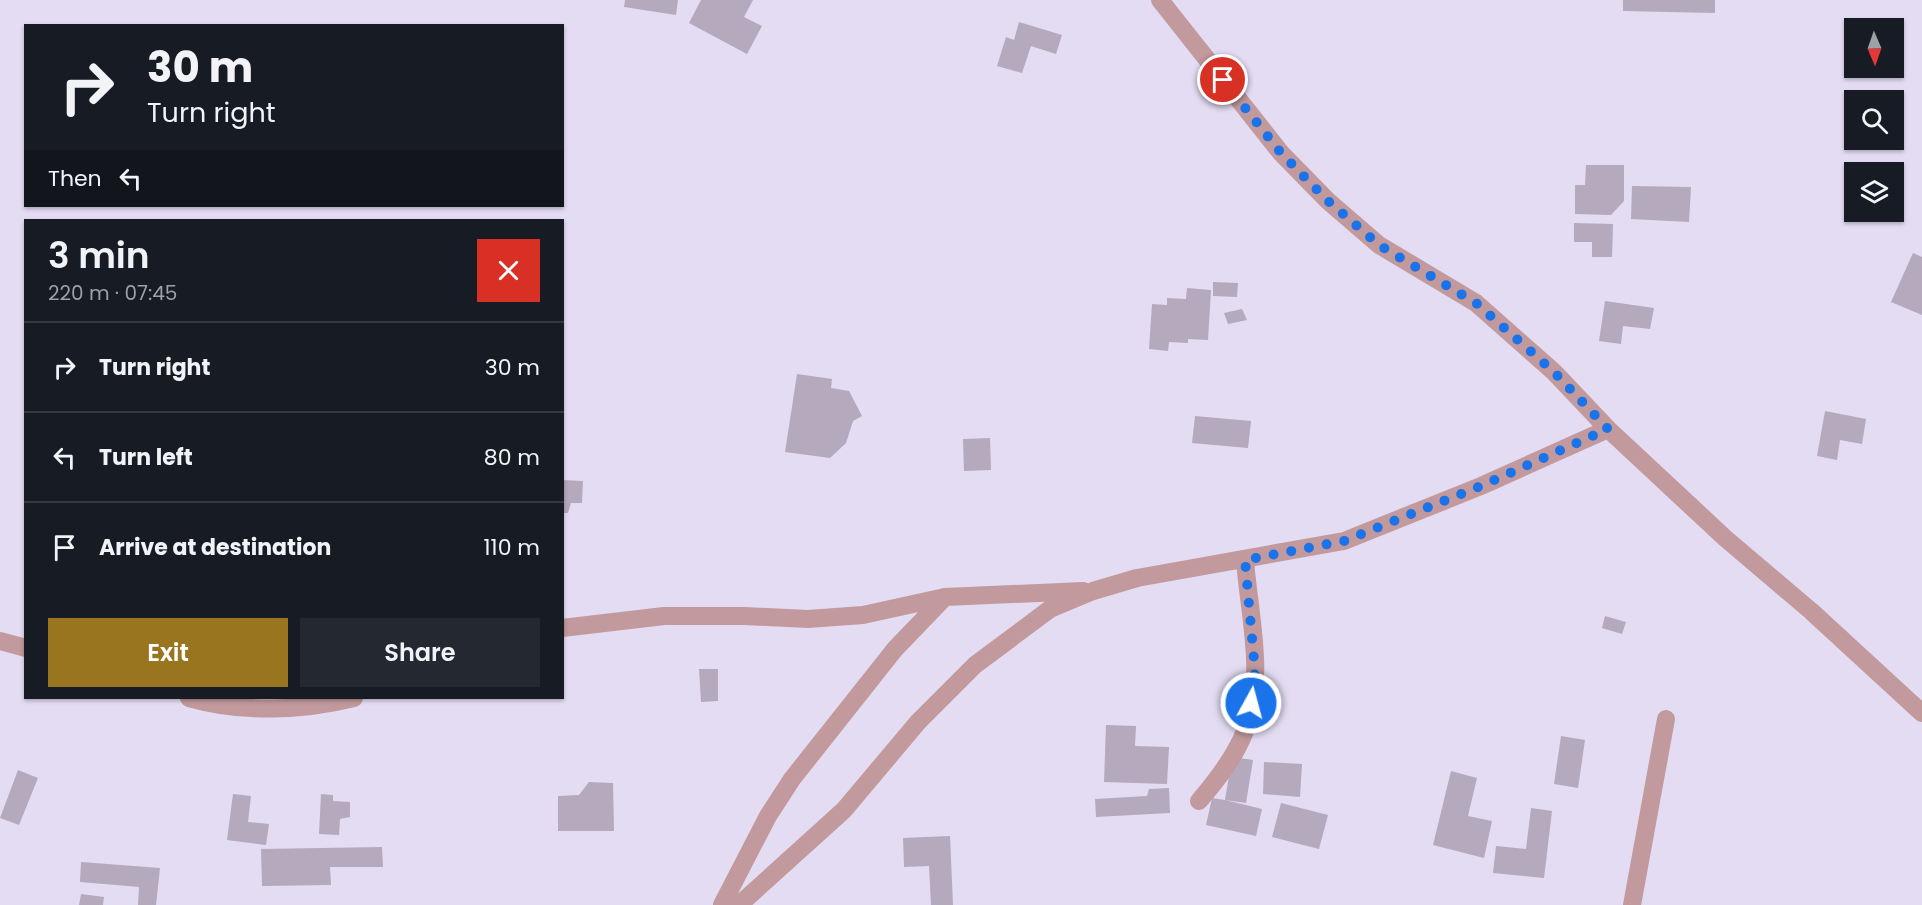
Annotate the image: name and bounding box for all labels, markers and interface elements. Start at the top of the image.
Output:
north arrow [1844,18,1904,78]
map controls [1844,18,1904,222]
text: 30 m [147,38,253,97]
icon: right [48,48,126,126]
pin [1197,54,1248,105]
icon: arrive [1206,63,1239,96]
button: search [1844,90,1904,150]
text: Turn right [147,94,276,131]
icon: left [114,162,147,195]
button: layers [1844,162,1904,222]
text: Then [48,163,102,194]
text: 3 min [48,230,150,281]
button: close [477,239,540,302]
text: 220 m · 07:45 [48,279,177,307]
icon: right [48,351,81,384]
text: Turn right [99,352,210,383]
text: 30 m [485,352,540,383]
icon: left [48,441,81,474]
text: Turn left [99,442,193,473]
text: 80 m [484,442,540,473]
icon: arrive [48,531,81,564]
text: Arrive at destination [99,532,331,563]
text: 110 m [484,532,540,563]
button: Exit [48,618,288,687]
button: Share [300,618,540,687]
position arrow [1219,671,1283,735]

